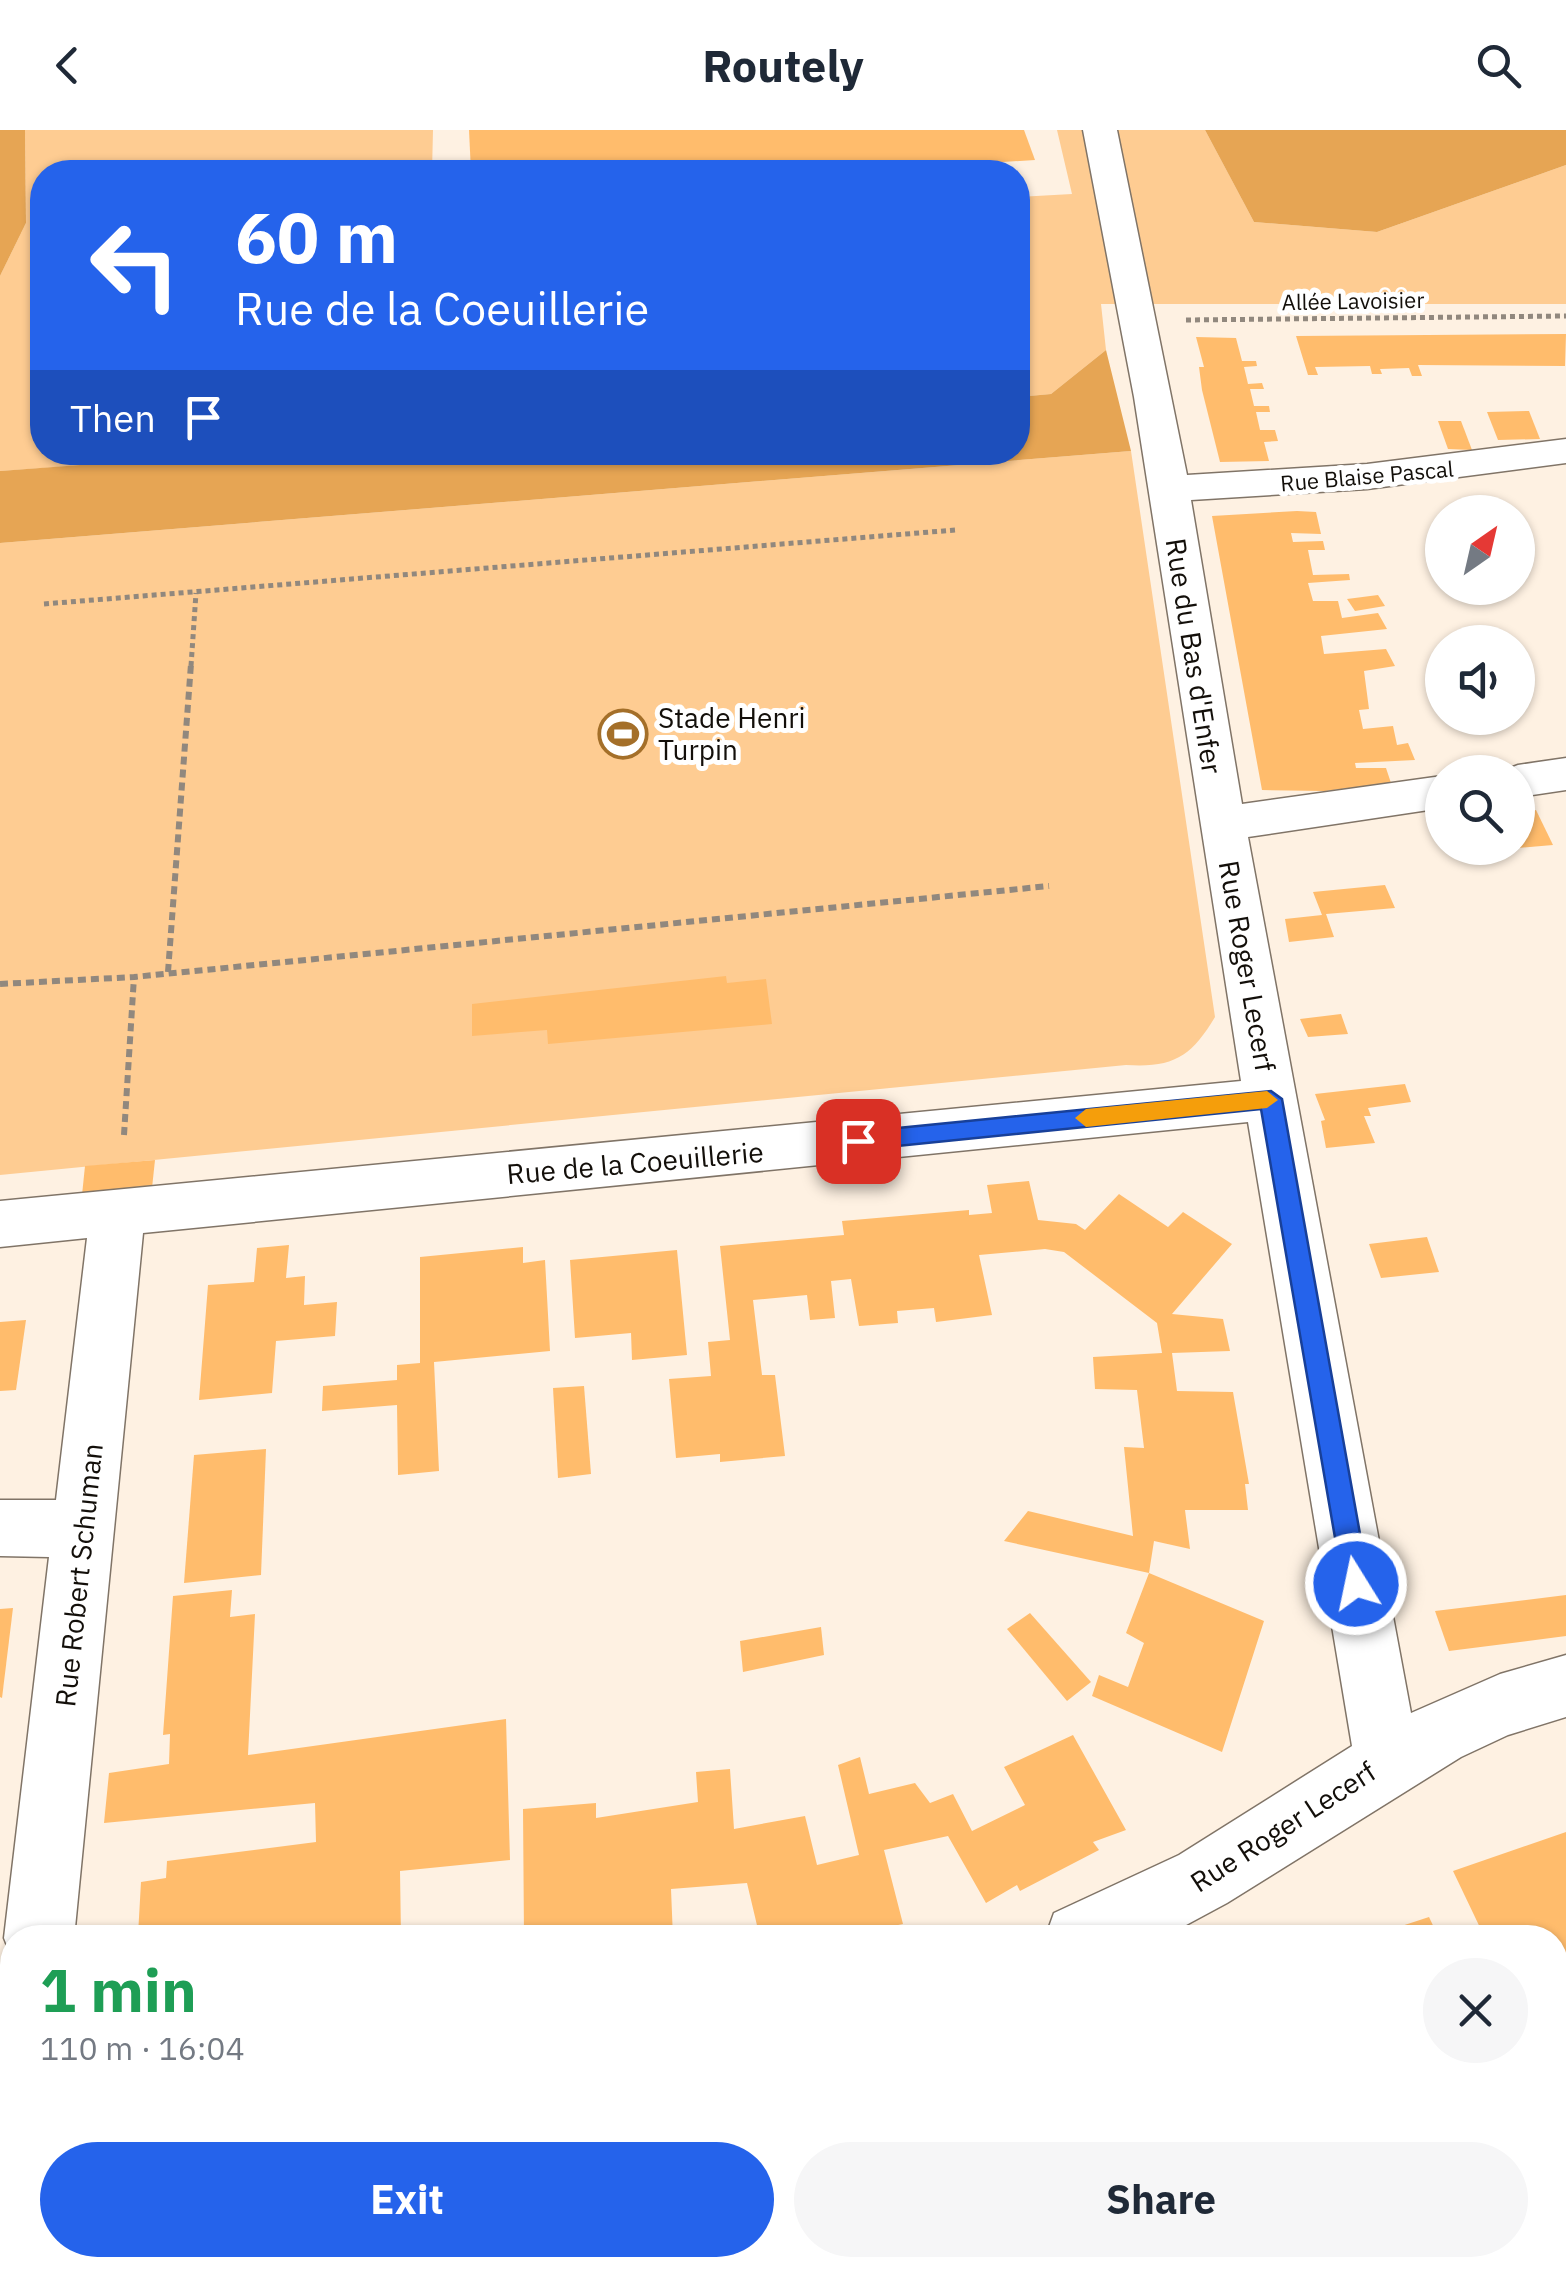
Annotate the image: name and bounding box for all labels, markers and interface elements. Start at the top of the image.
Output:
text: Routely [702,36,864,94]
icon: back [40,38,95,93]
icon: search [1471,38,1526,93]
text: 60 m [235,191,398,282]
icon: left [70,200,200,330]
text: Rue de la Coeuillerie [235,279,649,337]
street label: Allée Lavoisier [1281,285,1425,316]
icon: arrive [176,390,231,445]
text: Then [70,393,156,442]
street label: Rue Blaise Pascal [1279,453,1455,498]
north arrow [1425,495,1535,605]
map controls [1425,495,1535,865]
street label: Rue du Bas d'Enfer [1158,536,1231,776]
button: sound [1425,625,1535,735]
place label: Stade Henri Turpin [658,699,806,768]
sports icon: Stade Henri Turpin [597,708,649,760]
button: search [1425,755,1535,865]
street label: Rue Roger Lecerf [1211,857,1284,1074]
pin [816,1099,901,1184]
icon: arrive [831,1114,886,1169]
street label: Rue de la Coeuillerie [505,1133,765,1192]
street label: Rue Robert Schuman [46,1441,111,1709]
position arrow [1304,1532,1408,1636]
street label: Rue Roger Lecerf [1183,1753,1382,1900]
text: 1 min [40,1950,197,2029]
button: close [1423,1958,1528,2063]
text: 110 m · 16:04 [40,2027,245,2069]
button: Exit [40,2142,774,2257]
button: Share [794,2142,1528,2257]

